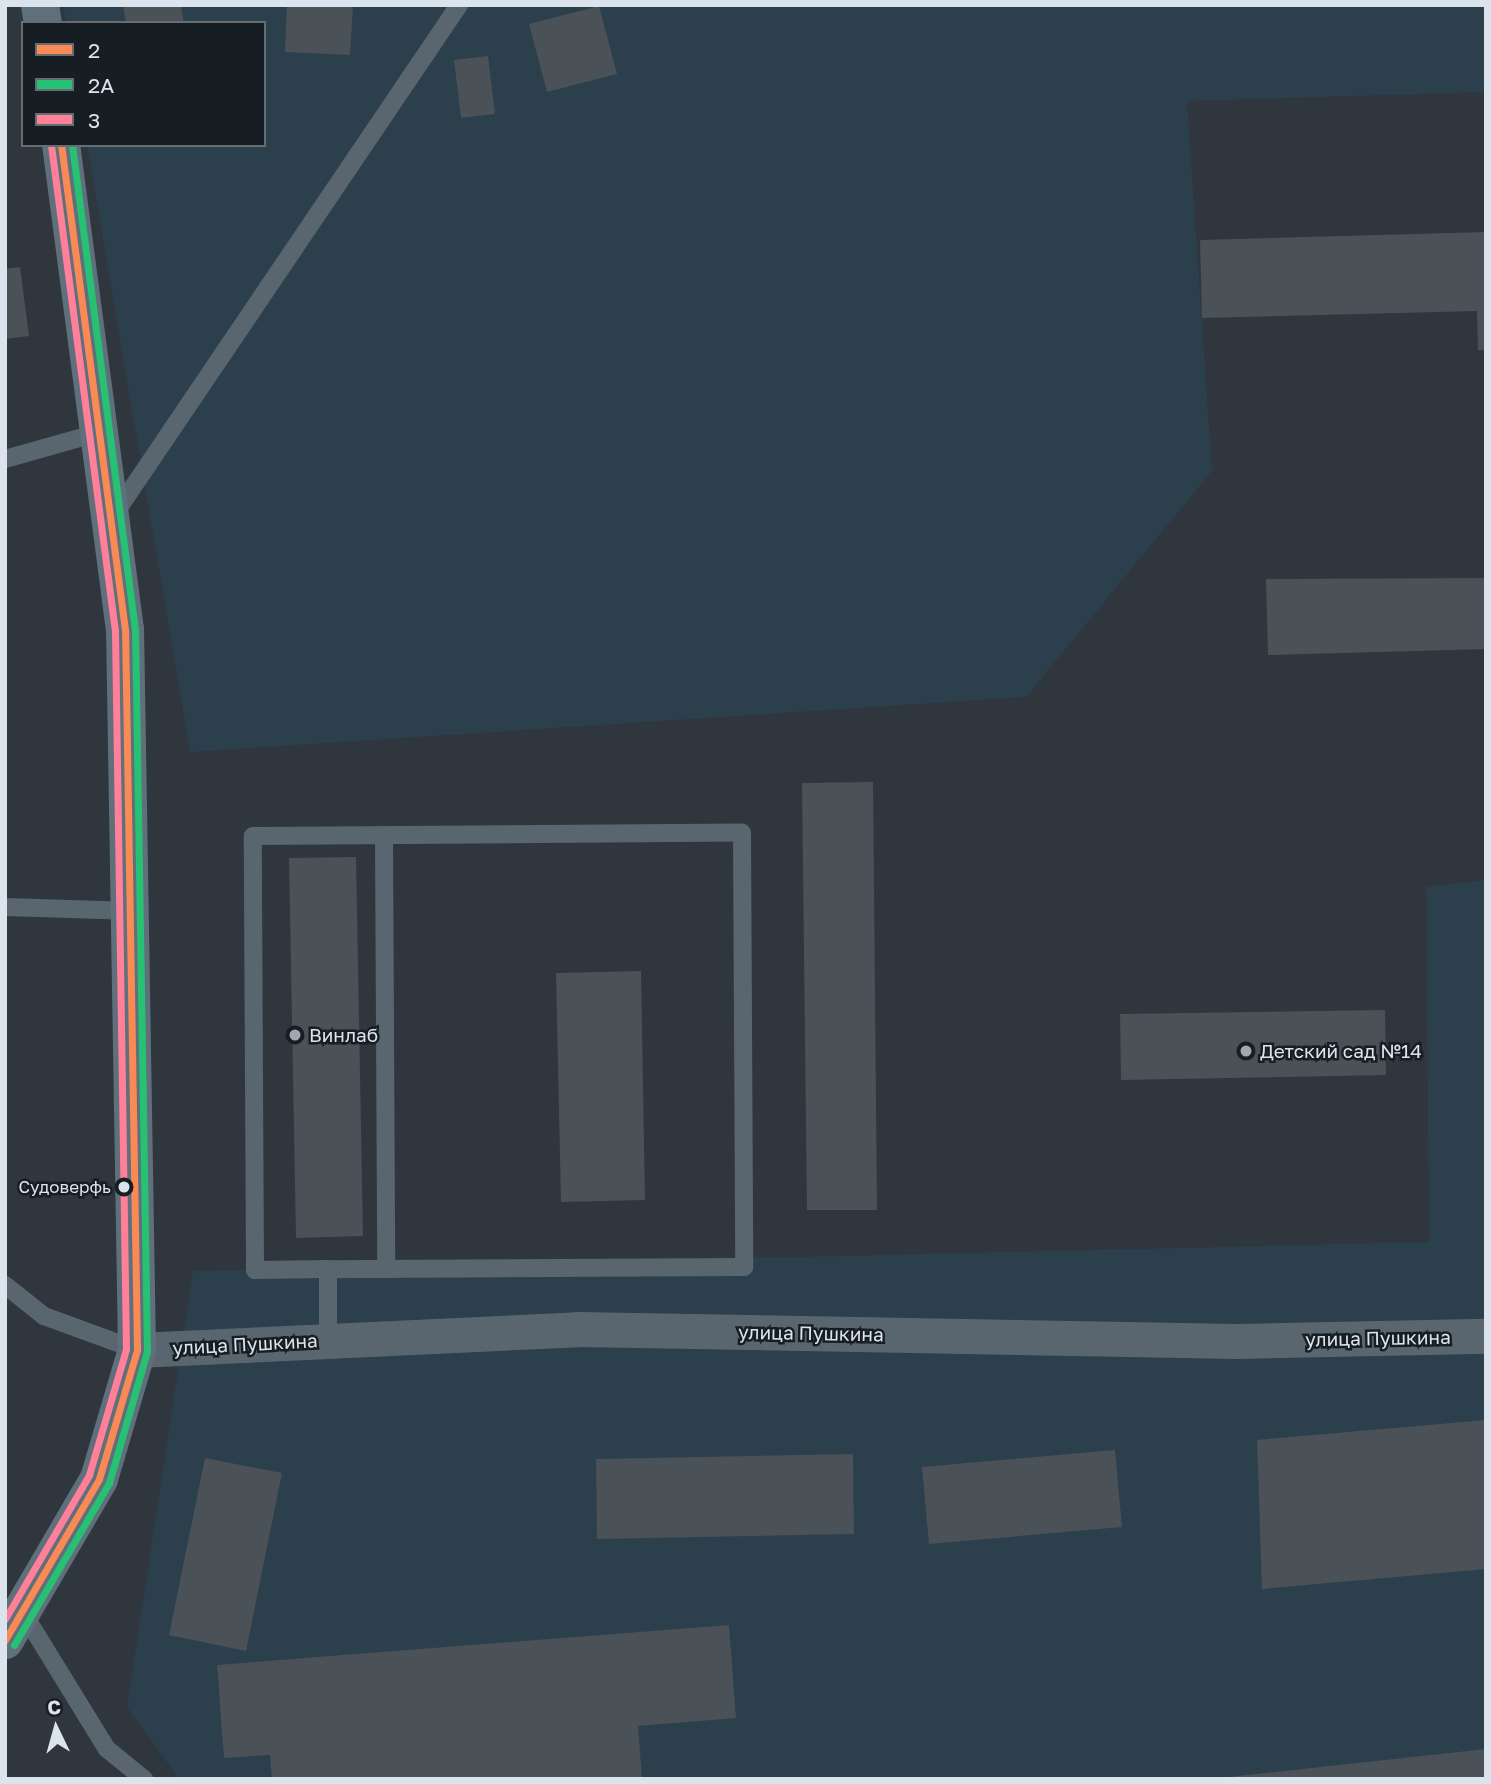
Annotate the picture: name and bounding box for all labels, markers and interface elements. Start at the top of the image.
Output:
legend [21,21,266,147]
text: 2 [88,37,100,63]
text: 2А [88,72,114,98]
text: 3 [88,107,100,133]
place label: Винлаб [309,1024,378,1046]
marker: Винлаб [287,1027,303,1043]
place label: Детский сад №14 [1260,1040,1422,1062]
marker: Детский сад №14 [1238,1043,1254,1059]
place label: Судоверфь [19,1177,111,1197]
marker: Судоверфь [117,1180,131,1194]
street label: улица Пушкина [738,1320,884,1346]
street label: улица Пушкина [1305,1325,1451,1351]
street label: улица Пушкина [172,1329,318,1359]
north arrow [21,1693,91,1763]
text: С [46,1695,62,1719]

